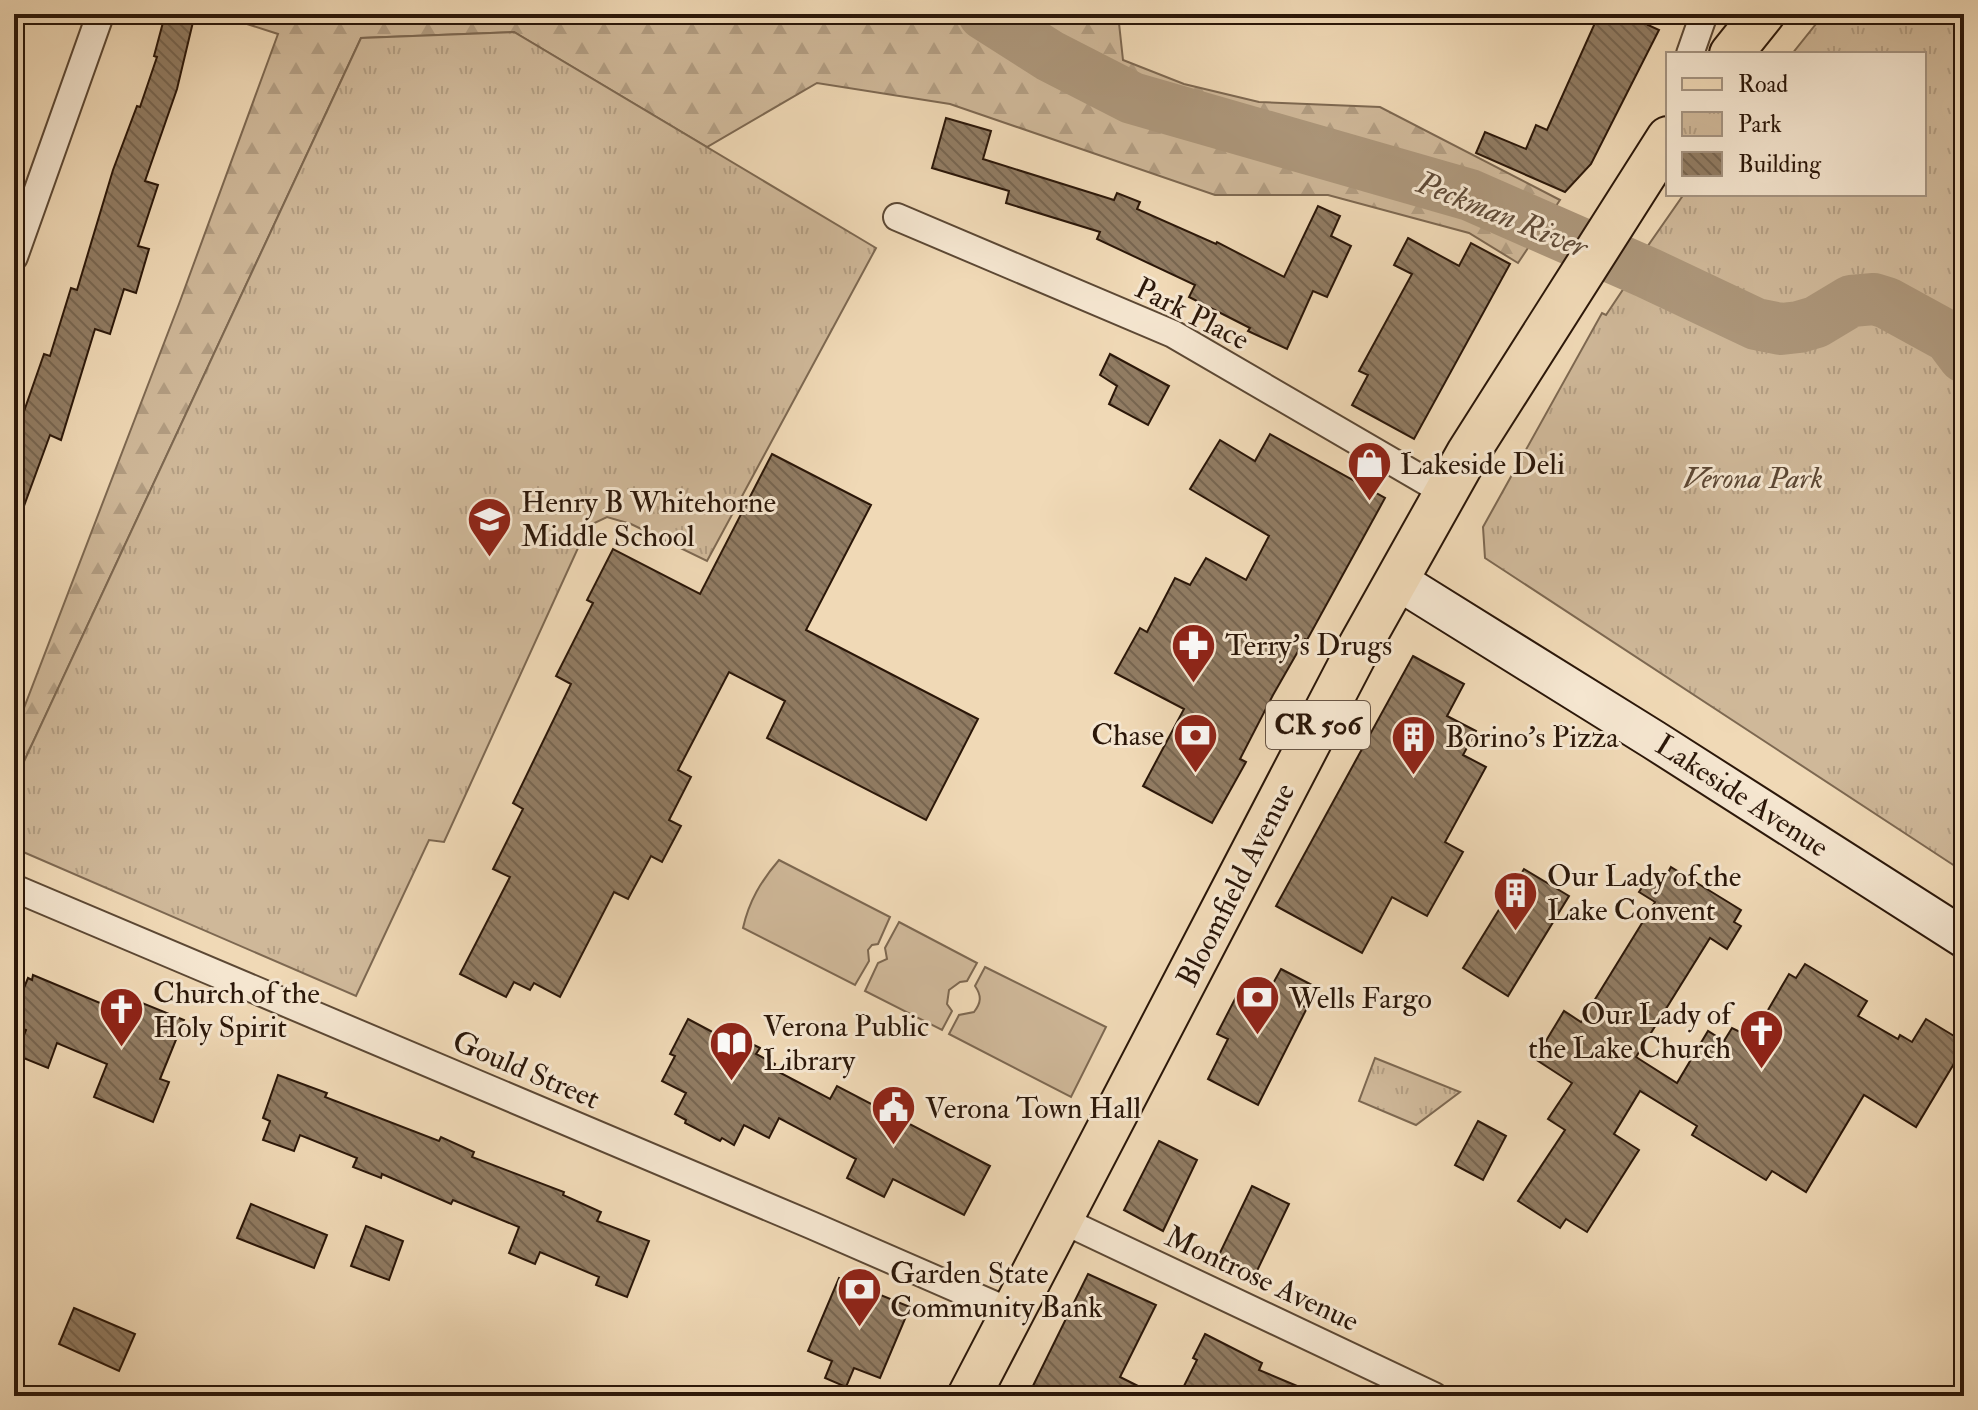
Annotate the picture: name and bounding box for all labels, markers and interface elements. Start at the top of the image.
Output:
legend [1666,52,1926,196]
text: Road [1738,69,1788,100]
text: Park [1738,109,1782,140]
text: Building [1738,149,1822,180]
water label: Peckman River [1410,162,1595,268]
street label: Park Place [1129,270,1255,358]
shop icon: Lakeside Deli [1345,440,1393,503]
place label: Lakeside Deli [1400,446,1565,483]
park label: Verona Park [1683,460,1823,497]
place label: Henry B Whitehorne Middle School [521,484,776,555]
school or university icon: Henry B Whitehorne Middle School [466,495,514,558]
pharmacy icon: Terry's Drugs [1170,621,1218,684]
place label: Terry's Drugs [1225,627,1392,664]
road number: CR 506 [1266,701,1370,749]
bank icon: Chase [1171,711,1219,774]
building icon: Borino's Pizza [1390,713,1438,776]
place label: Chase [1091,717,1164,754]
place label: Borino's Pizza [1445,719,1619,756]
street label: Lakeside Avenue [1648,726,1836,866]
street label: Bloomfield Avenue [1169,777,1303,993]
place label: Our Lady of the Lake Convent [1547,858,1741,929]
building icon: Our Lady of the Lake Convent [1492,869,1540,932]
bank icon: Wells Fargo [1234,974,1282,1037]
place label: Church of the Holy Spirit [153,975,320,1046]
place label: Wells Fargo [1288,980,1432,1017]
church icon: Church of the Holy Spirit [98,986,146,1049]
place label: Our Lady of the Lake Church [1528,996,1735,1067]
church icon: Our Lady of the Lake Church [1738,1007,1786,1070]
place label: Verona Public Library [763,1008,929,1079]
library icon: Verona Public Library [708,1019,756,1082]
street label: Gould Street [447,1022,605,1118]
public building icon: Verona Town Hall [870,1084,918,1147]
place label: Verona Town Hall [925,1090,1141,1127]
street label: Montrose Avenue [1159,1218,1365,1340]
place label: Garden State Community Bank [890,1255,1103,1326]
bank icon: Garden State Community Bank [835,1266,883,1329]

